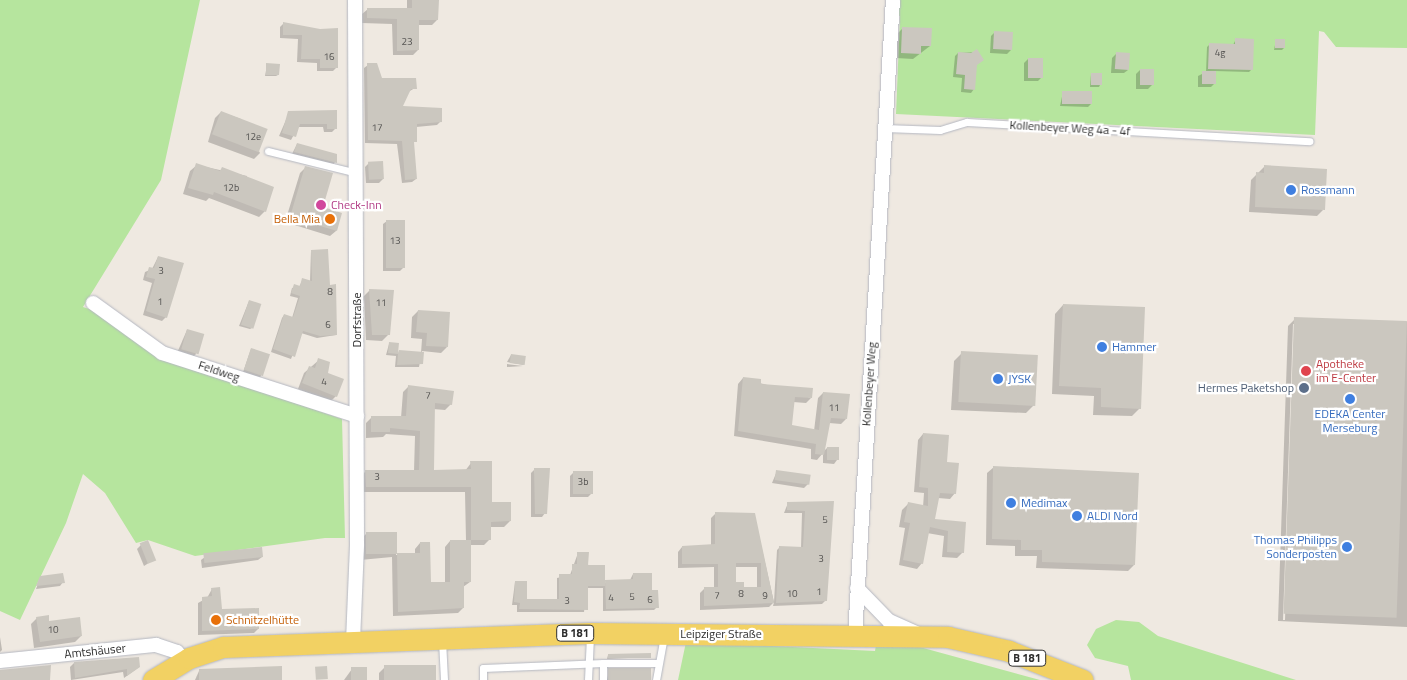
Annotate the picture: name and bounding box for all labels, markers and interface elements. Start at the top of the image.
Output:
house number: 23 [401,36,413,48]
house number: 4g [1215,47,1225,59]
house number: 16 [323,51,335,63]
street label: Kollenbeyer Weg 4a - 4f [1009,118,1131,138]
house number: 17 [371,122,383,134]
house number: 12e [245,131,261,143]
house number: 12b [223,182,239,194]
place label: Rossmann [1301,183,1355,197]
marker: Rossmann [1285,184,1297,196]
place label: Check-Inn [331,198,382,212]
marker: Check-Inn [315,199,327,211]
place label: Bella Mia [274,212,320,226]
marker: Bella Mia [324,213,336,225]
house number: 13 [389,235,401,247]
house number: 3 [158,265,164,277]
house number: 8 [327,286,333,298]
street label: Dorfstraße [350,292,364,348]
house number: 1 [157,296,163,308]
house number: 11 [375,297,387,309]
house number: 6 [325,319,331,331]
place label: Hammer [1112,340,1156,354]
street label: Kollenbeyer Weg [859,341,879,427]
marker: Hammer [1096,341,1108,353]
place label: Apotheke im E-Center [1316,357,1376,385]
street label: Feldweg [197,358,241,384]
marker: Apotheke im E-Center [1300,365,1312,377]
place label: JYSK [1008,372,1031,386]
marker: JYSK [992,373,1004,385]
house number: 4 [321,376,327,388]
place label: Hermes Paketshop [1198,381,1294,395]
marker: Hermes Paketshop [1298,382,1310,394]
house number: 7 [425,390,431,402]
marker: EDEKA Center Merseburg [1344,393,1356,405]
house number: 11 [828,402,840,414]
place label: EDEKA Center Merseburg [1315,407,1385,435]
house number: 3 [374,471,380,483]
house number: 3b [578,476,588,488]
place label: Medimax [1021,496,1068,510]
marker: Medimax [1005,497,1017,509]
place label: ALDI Nord [1087,509,1138,523]
marker: ALDI Nord [1071,510,1083,522]
house number: 5 [822,514,828,526]
place label: Thomas Philipps Sonderposten [1254,533,1337,561]
marker: Thomas Philipps Sonderposten [1341,541,1353,553]
house number: 3 [818,553,824,565]
house number: 1 [816,586,822,598]
house number: 8 [738,588,744,600]
house number: 10 [786,588,798,600]
house number: 7 [714,590,720,602]
house number: 9 [762,590,768,602]
house number: 5 [629,591,635,603]
house number: 4 [608,592,614,604]
house number: 6 [647,594,653,606]
house number: 3 [564,595,570,607]
place label: Schnitzelhütte [226,613,299,627]
marker: Schnitzelhütte [210,614,222,626]
house number: 10 [47,624,59,636]
road number: B 181 [555,624,595,641]
street label: Leipziger Straße [680,627,762,641]
street label: Amtshäuser [64,641,126,661]
road number: B 181 [1007,650,1047,666]

